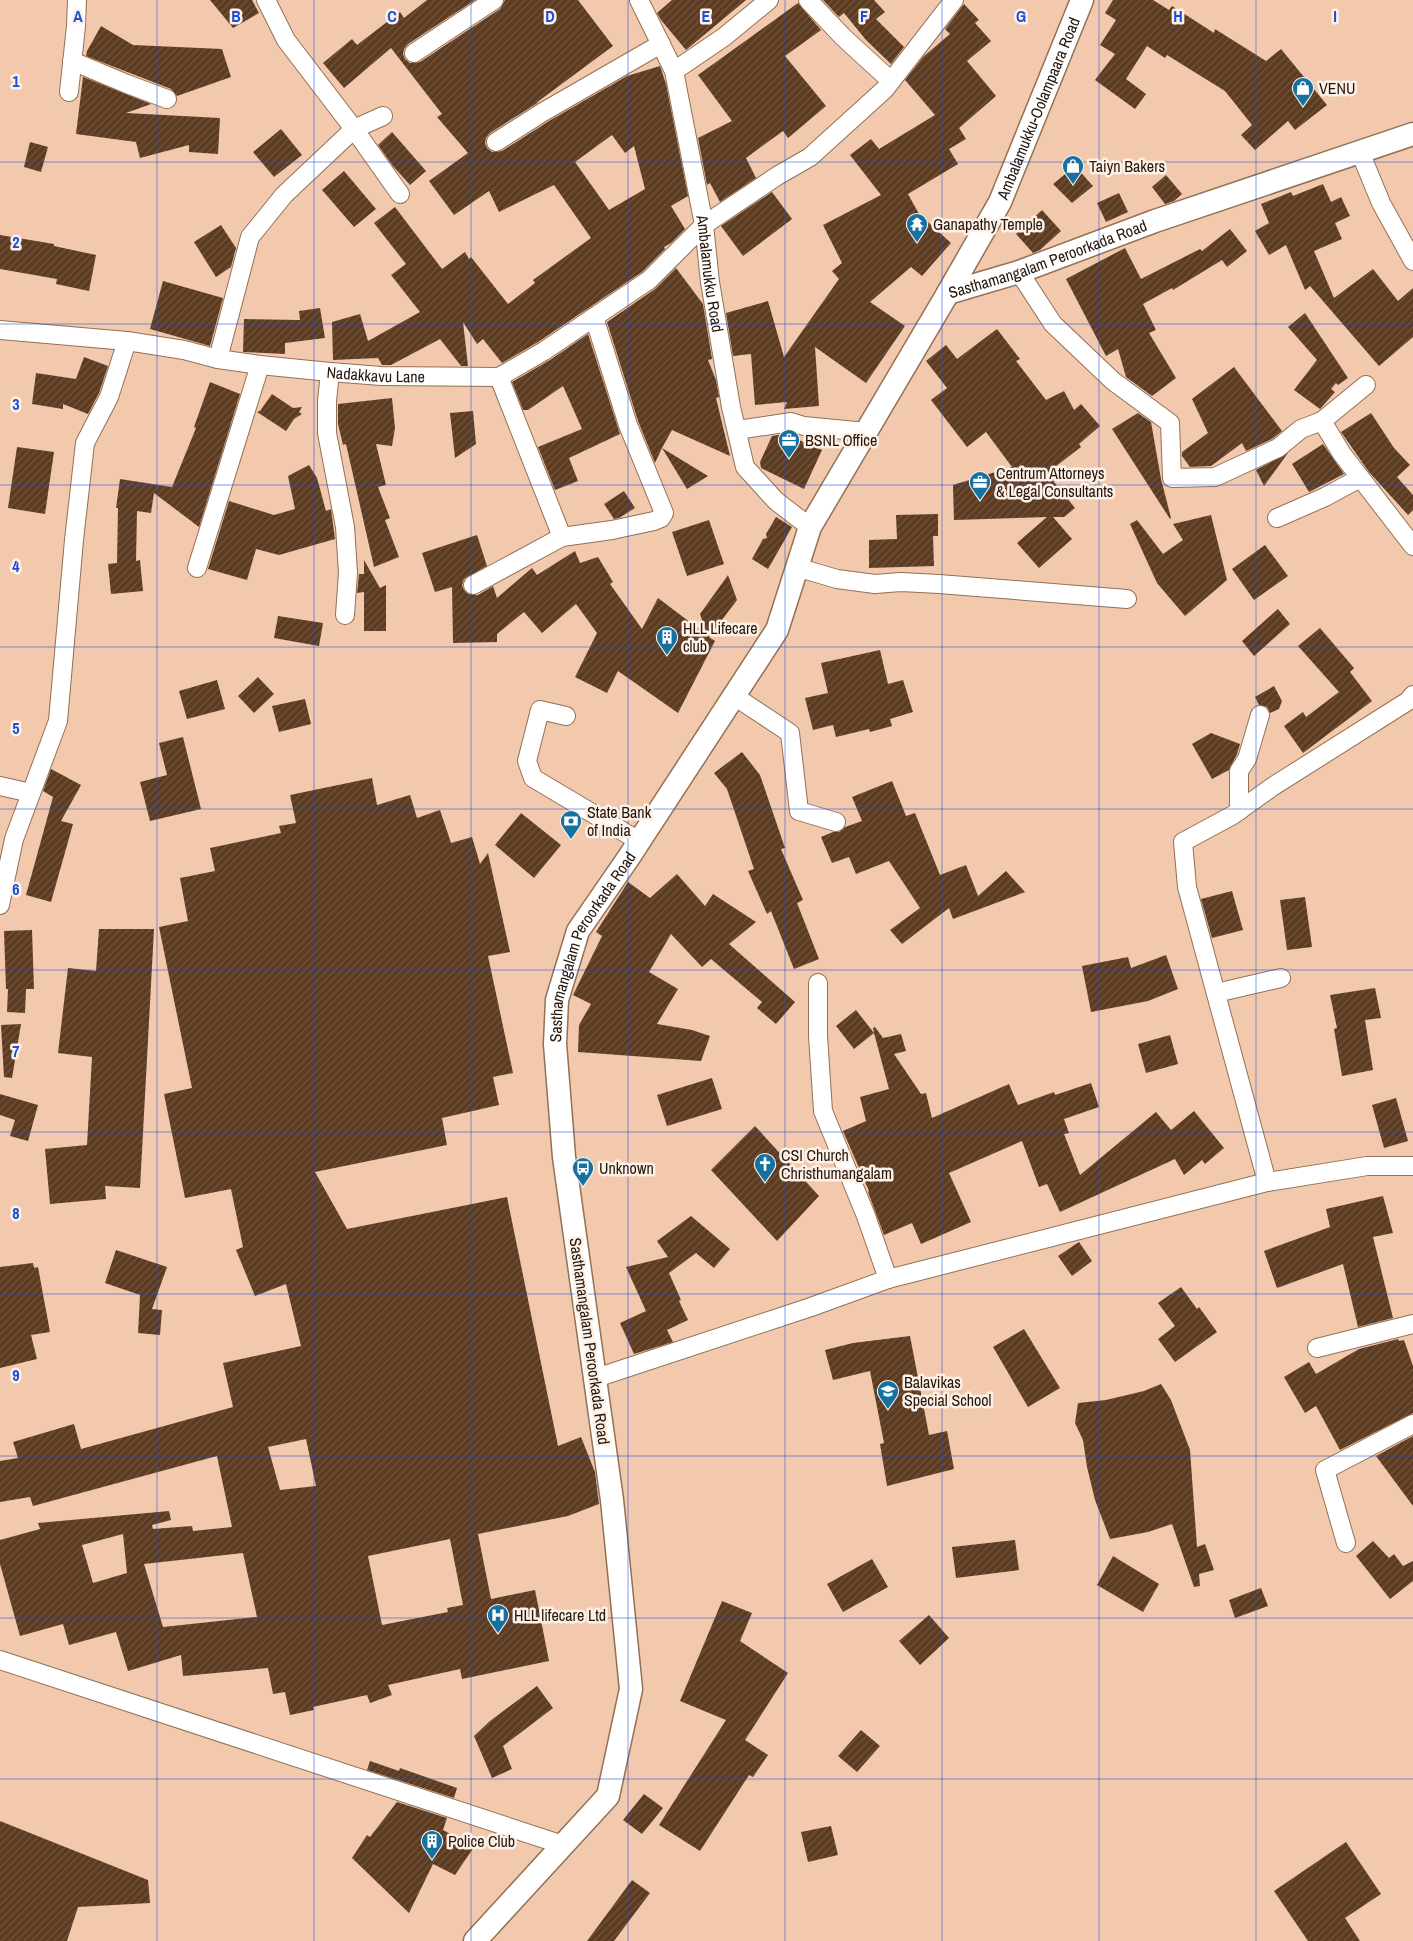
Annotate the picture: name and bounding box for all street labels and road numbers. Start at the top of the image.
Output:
street label: Ambalamukku-Oolampaara Road [991,14,1085,204]
street label: Ambalamukku Road [691,212,729,334]
street label: Sasthamangalam Peroorkada Road [946,214,1150,303]
street label: Nadakkavu Lane [326,361,425,387]
street label: Sasthamangalam Peroorkada Road [544,847,641,1043]
street label: Sasthamangalam Peroorkada Road [565,1236,615,1446]

